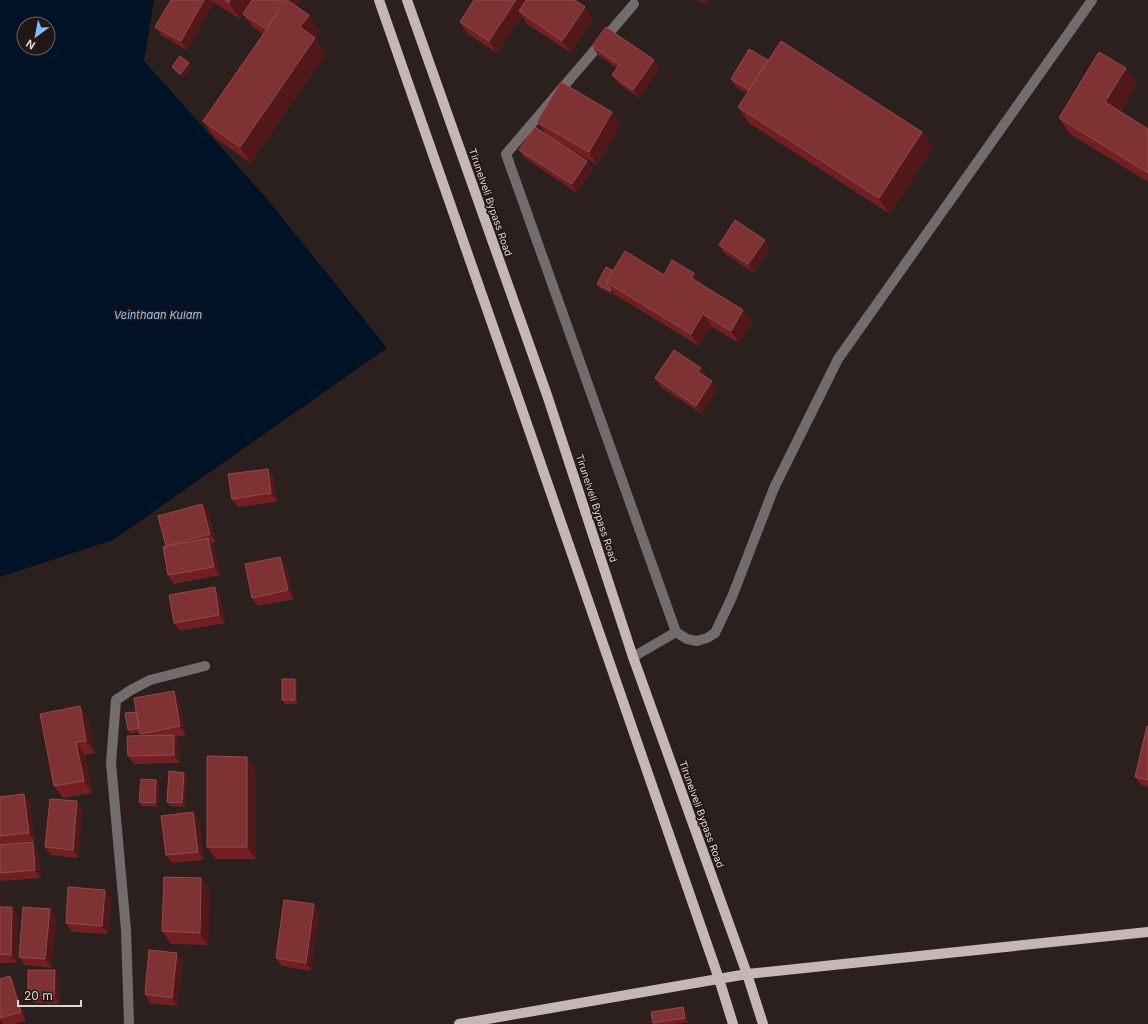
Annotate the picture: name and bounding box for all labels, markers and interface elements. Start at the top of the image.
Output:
north arrow [16,16,56,56]
text: N [23,36,38,53]
street label: Tirunelveli Bypass Road [467,147,515,257]
water label: Veinthaan Kulam [114,308,203,322]
street label: Tirunelveli Bypass Road [574,452,620,564]
street label: Tirunelveli Bypass Road [677,759,727,869]
scale bar [18,982,81,1008]
text: 20 m [24,988,53,1003]

